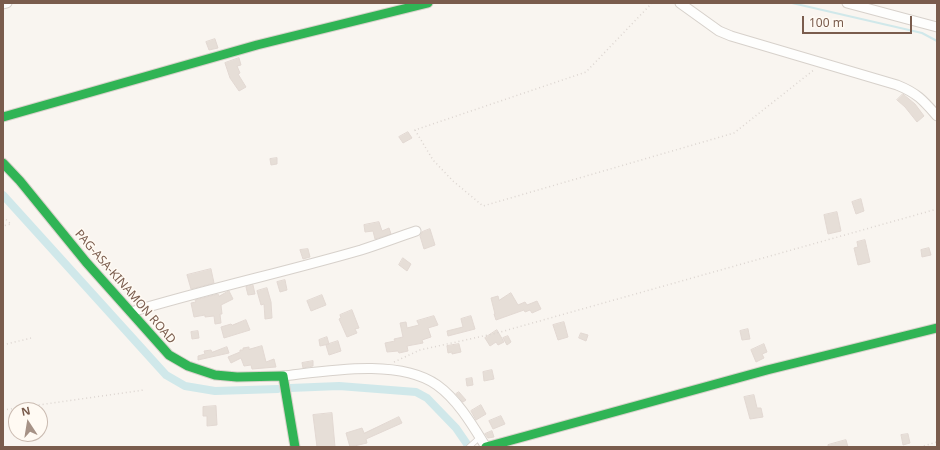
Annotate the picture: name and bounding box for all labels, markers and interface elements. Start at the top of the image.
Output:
scale bar [804,8,914,34]
text: 100 m [809,14,844,31]
street label: PAG-ASA-KINAMON ROAD [72,227,178,347]
north arrow [8,402,48,442]
text: N [20,402,32,419]

